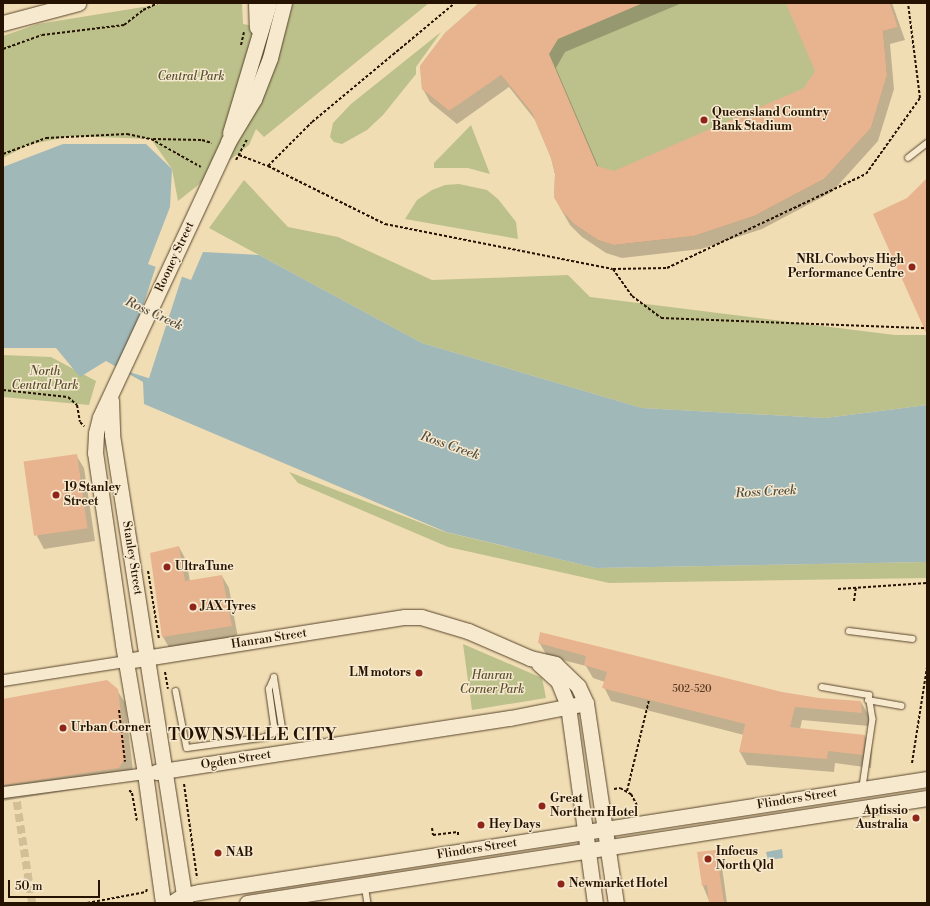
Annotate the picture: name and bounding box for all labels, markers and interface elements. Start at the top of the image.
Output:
park label: Central Park [158,70,224,84]
place label: Queensland Country Bank Stadium [712,106,829,134]
marker: Queensland Country Bank Stadium [699,115,709,125]
street label: Rooney Street [152,220,198,294]
place label: NRL Cowboys High Performance Centre [788,253,904,281]
marker: NRL Cowboys High Performance Centre [907,262,917,272]
water label: Ross Creek [123,294,185,334]
park label: North Central Park [12,365,78,393]
water label: Ross Creek [418,429,482,463]
place label: 19 Stanley Street [64,481,121,509]
water label: Ross Creek [735,483,797,501]
marker: 19 Stanley Street [51,490,61,500]
street label: Stanley Street [119,520,145,596]
place label: UltraTune [175,560,234,574]
marker: UltraTune [162,562,172,572]
place label: JAX Tyres [201,600,256,614]
marker: JAX Tyres [188,602,198,612]
street label: Hanran Street [230,626,308,652]
place label: LM motors [349,666,411,680]
marker: LM motors [414,668,424,678]
park label: Hanran Corner Park [460,669,524,697]
house number: 502-520 [672,684,712,696]
place label: Urban Corner [71,721,151,735]
marker: Urban Corner [58,723,68,733]
district label: TOWNSVILLE CITY [168,725,338,745]
street label: Ogden Street [200,747,272,773]
street label: Flinders Street [756,786,838,812]
place label: Great Northern Hotel [550,792,638,820]
marker: Great Northern Hotel [537,801,547,811]
place label: Aptissio Australia [856,804,908,832]
marker: Aptissio Australia [911,813,921,823]
place label: Hey Days [489,818,541,832]
marker: Hey Days [476,820,486,830]
street label: Flinders Street [436,836,518,862]
place label: Infocus North Qld [716,845,774,873]
place label: NAB [226,846,253,860]
marker: NAB [213,848,223,858]
marker: Infocus North Qld [703,854,713,864]
scale bar [10,872,102,898]
place label: Newmarket Hotel [569,877,668,891]
text: 50 m [15,879,43,894]
marker: Newmarket Hotel [556,879,566,889]

